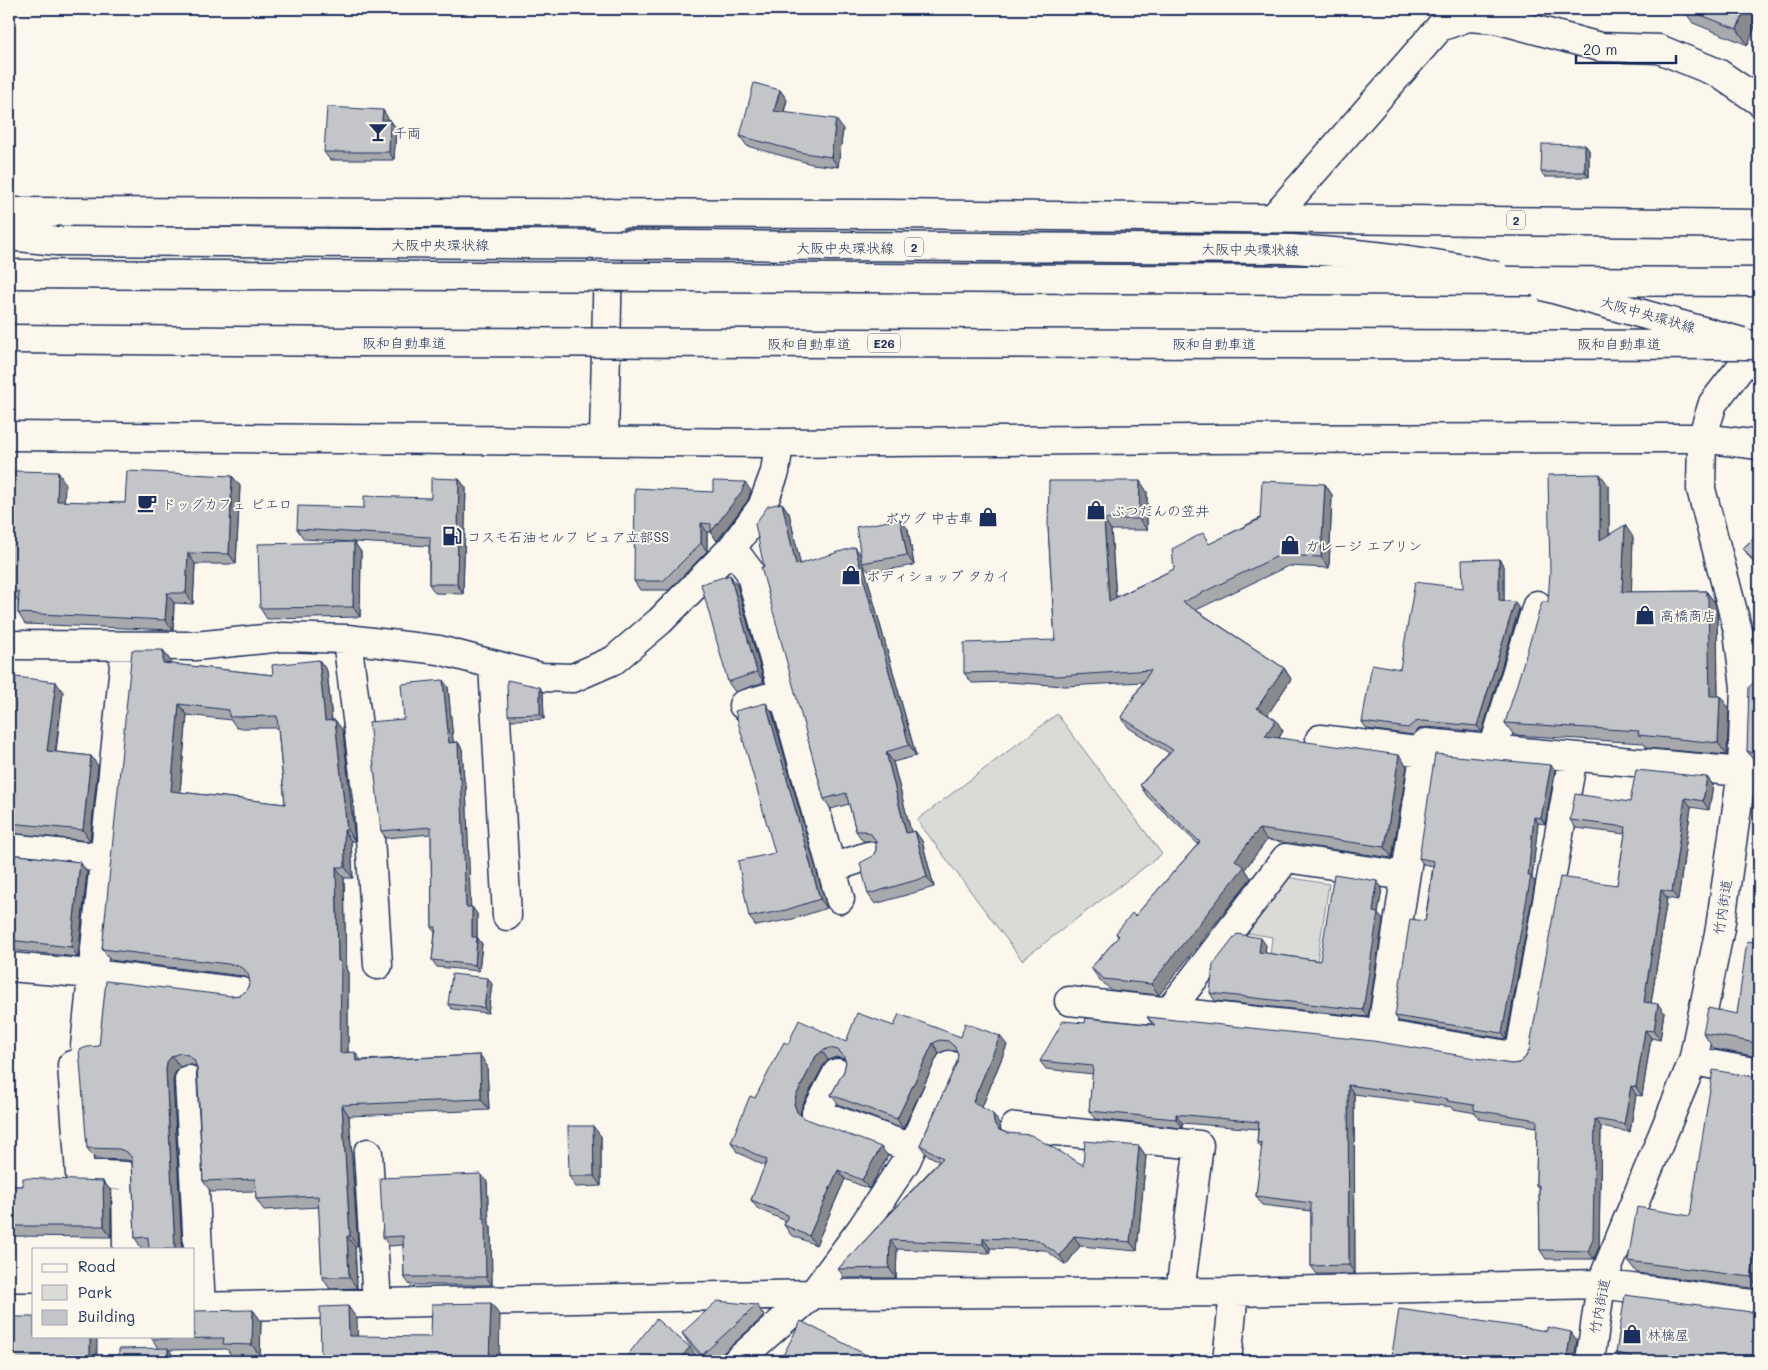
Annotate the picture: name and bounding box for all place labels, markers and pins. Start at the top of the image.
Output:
bar icon: 千両 [367,121,389,143]
place label: 千両 [393,123,421,142]
cafe icon: ドッグカフェ ピエロ [136,492,158,514]
place label: ドッグカフェ ピエロ [162,494,292,513]
shop icon: ぶつだんの笠井 [1085,499,1107,521]
place label: ぶつだんの笠井 [1111,501,1209,520]
shop icon: ボウグ 中古車 [977,506,999,528]
place label: ボウグ 中古車 [885,508,973,527]
fuel station icon: コスモ石油セルフ ピュア立部SS [441,525,463,547]
place label: コスモ石油セルフ ピュア立部SS [467,527,669,546]
shop icon: ガレージ エブリン [1279,534,1301,556]
place label: ガレージ エブリン [1305,536,1422,555]
shop icon: ボディショップ タカイ [840,564,862,586]
place label: ボディショップ タカイ [866,566,1010,585]
shop icon: 高橋商店 [1634,604,1656,626]
place label: 高橋商店 [1660,606,1716,625]
shop icon: 林檎屋 [1621,1323,1643,1345]
place label: 林檎屋 [1647,1325,1689,1344]

